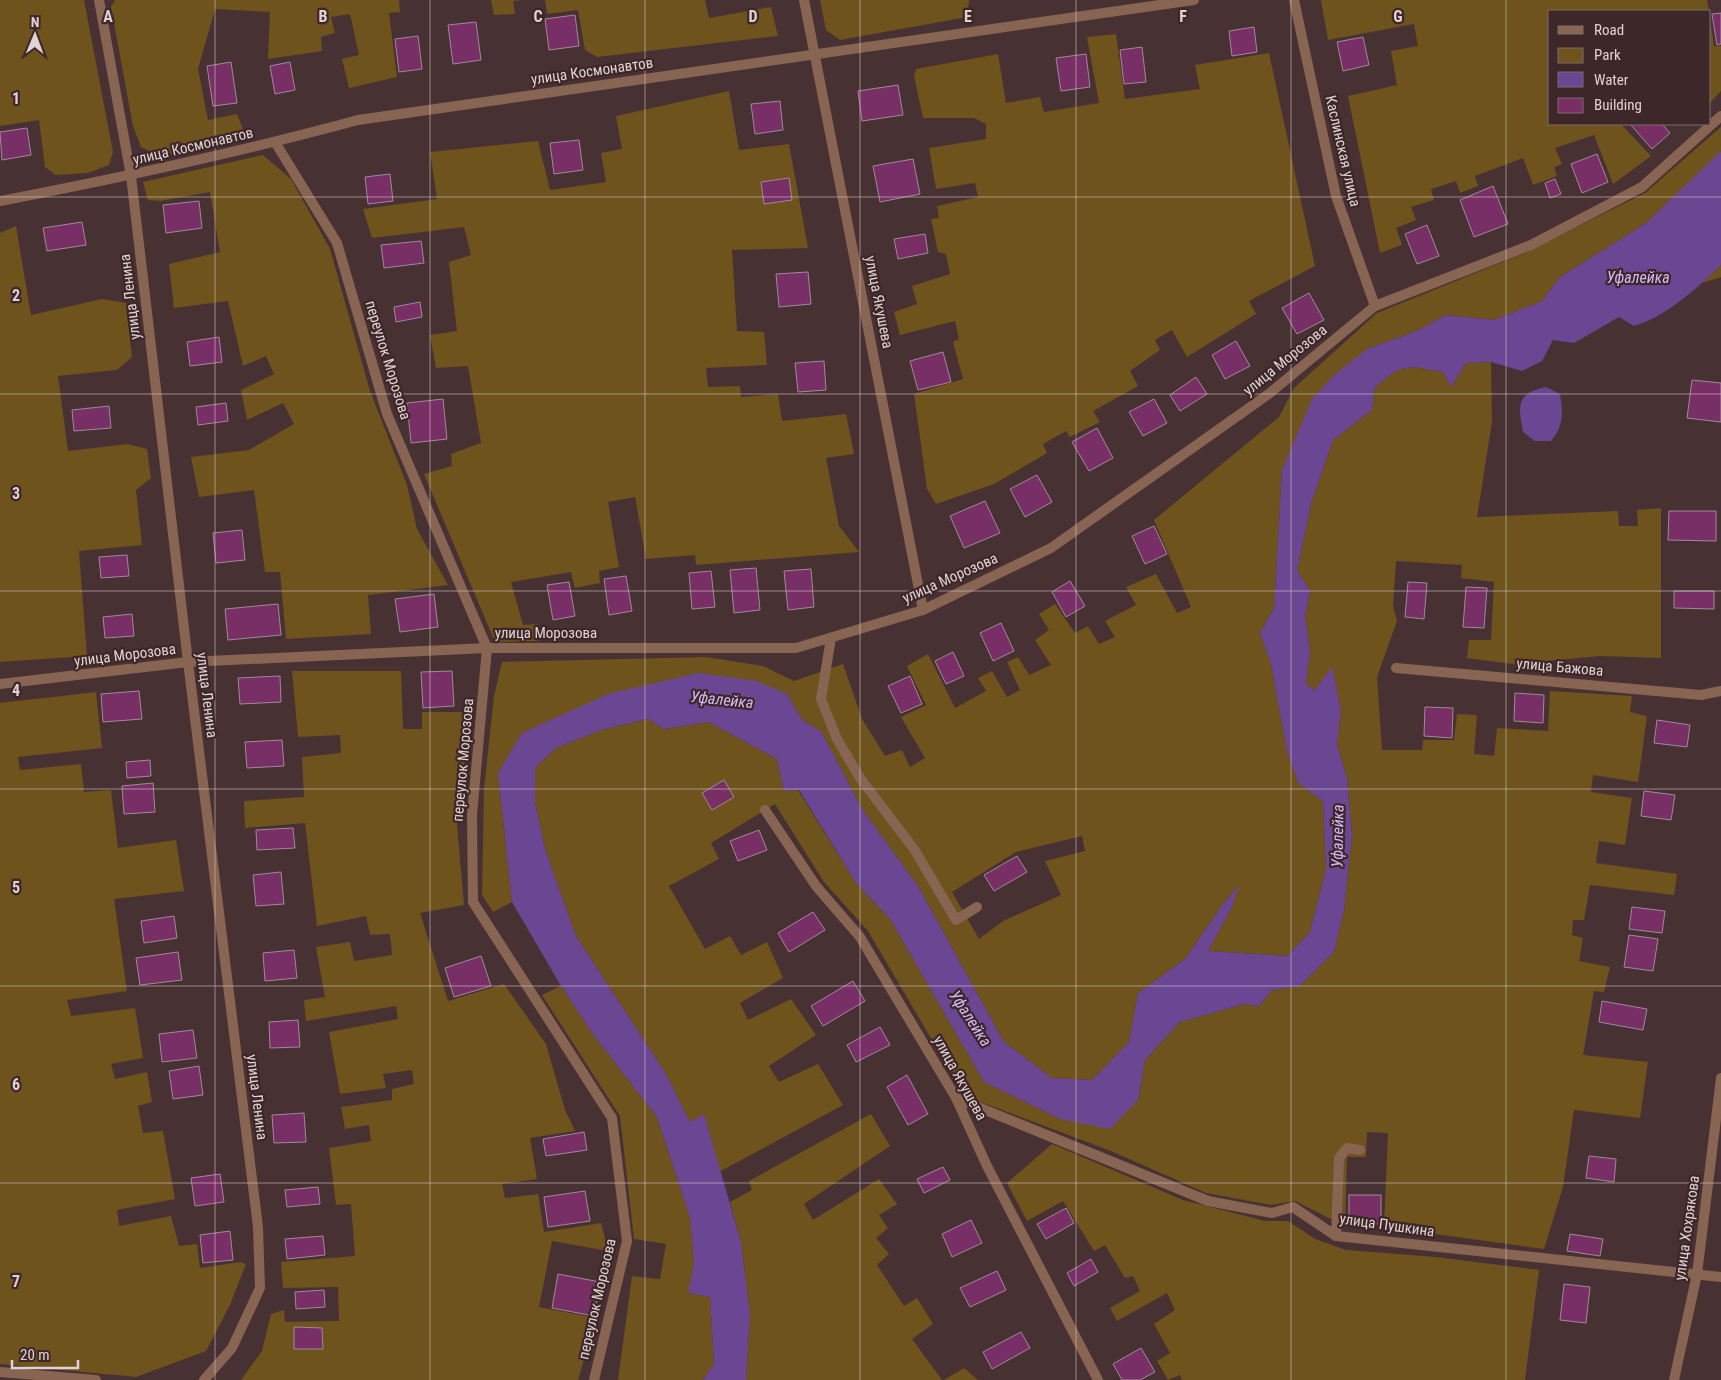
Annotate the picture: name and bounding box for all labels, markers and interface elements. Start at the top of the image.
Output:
text: A [103,7,113,26]
text: B [319,7,328,26]
text: C [533,7,543,26]
text: D [748,7,758,26]
text: E [964,7,972,26]
text: F [1179,7,1187,26]
text: G [1393,7,1403,26]
north arrow [10,10,60,60]
legend [1548,10,1711,125]
text: N [31,14,40,30]
text: Road [1594,21,1624,39]
text: Park [1594,46,1621,64]
street label: улица Космонавтов [530,54,654,88]
text: Water [1594,71,1629,89]
text: 1 [12,89,20,108]
street label: Каслинская улица [1321,94,1365,208]
text: Building [1594,96,1642,114]
street label: улица Космонавтов [131,123,255,169]
street label: улица Ленина [116,253,144,341]
street label: улица Якушева [861,254,897,350]
water label: Уфалейка [1606,268,1670,287]
text: 2 [12,286,20,305]
street label: переулок Морозова [361,298,415,422]
street label: улица Морозова [1240,321,1330,399]
text: 3 [12,484,20,503]
street label: улица Морозова [900,549,1000,607]
street label: улица Морозова [495,624,597,642]
street label: улица Морозова [73,640,177,670]
street label: улица Ленина [193,651,221,739]
street label: улица Бажова [1516,654,1604,680]
text: 4 [12,681,20,700]
water label: Уфалейка [690,687,754,712]
street label: переулок Морозова [449,698,477,822]
water label: Уфалейка [1327,804,1348,868]
text: 5 [12,878,20,897]
water label: Уфалейка [945,987,996,1050]
street label: улица Якушева [929,1033,991,1123]
street label: улица Ленина [243,1053,271,1141]
text: 6 [12,1075,20,1094]
street label: улица Хохрякова [1671,1174,1703,1282]
street label: улица Пушкина [1338,1209,1436,1241]
street label: переулок Морозова [574,1237,620,1361]
text: 7 [12,1272,20,1291]
scale bar [12,1338,79,1370]
text: 20 m [20,1346,50,1364]

